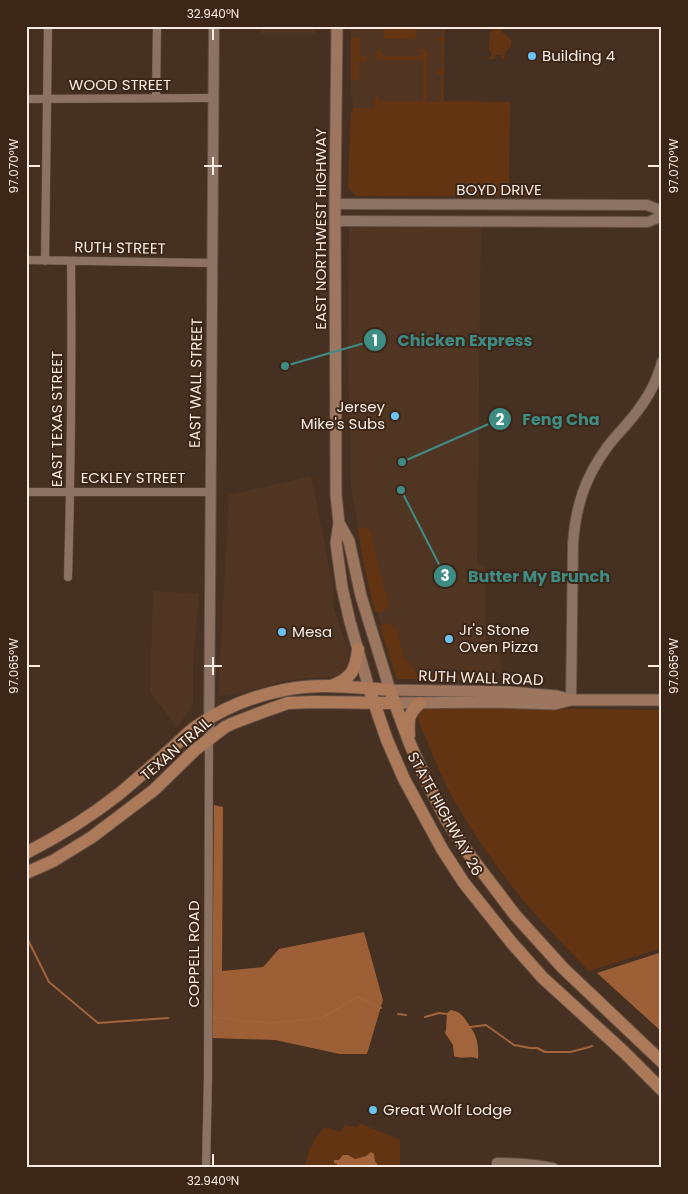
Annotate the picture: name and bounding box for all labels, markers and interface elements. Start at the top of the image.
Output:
text: 32.940°N [187,5,239,22]
place label: Building 4 [542,45,615,66]
marker: Building 4 [526,50,538,62]
street label: WOOD STREET [69,74,171,95]
street label: EAST NORTHWEST HIGHWAY [310,128,331,330]
text: 97.070°W [5,138,22,193]
text: 97.070°W [665,138,682,193]
street label: BOYD DRIVE [456,179,542,200]
street label: RUTH STREET [74,236,166,259]
street label: EAST WALL STREET [184,318,207,448]
callout: Chicken Express [362,325,542,356]
text: Chicken Express [398,329,532,352]
text: 1 [372,330,378,351]
street label: EAST TEXAS STREET [46,351,67,487]
place label: Jersey Mike's Subs [301,396,386,434]
callout: Feng Cha [487,404,610,435]
text: Feng Cha [522,408,600,431]
text: 2 [496,409,505,430]
marker: Jersey Mike's Subs [389,410,401,422]
street label: ECKLEY STREET [81,467,185,488]
callout: Butter My Brunch [433,561,620,592]
text: 3 [440,565,450,586]
text: Butter My Brunch [468,565,610,588]
place label: Jr's Stone Oven Pizza [459,619,538,657]
place label: Mesa [292,621,332,642]
marker: Mesa [276,626,288,638]
marker: Jr's Stone Oven Pizza [443,633,455,645]
text: 97.065°W [5,638,22,694]
text: 97.065°W [665,638,682,694]
street label: RUTH WALL ROAD [418,665,544,690]
street label: TEXAN TRAIL [136,712,216,785]
street label: STATE HIGHWAY 26 [403,748,488,879]
street label: COPPELL ROAD [183,900,204,1008]
place label: Great Wolf Lodge [383,1099,512,1120]
marker: Great Wolf Lodge [367,1104,379,1116]
text: 32.940°N [187,1172,239,1189]

